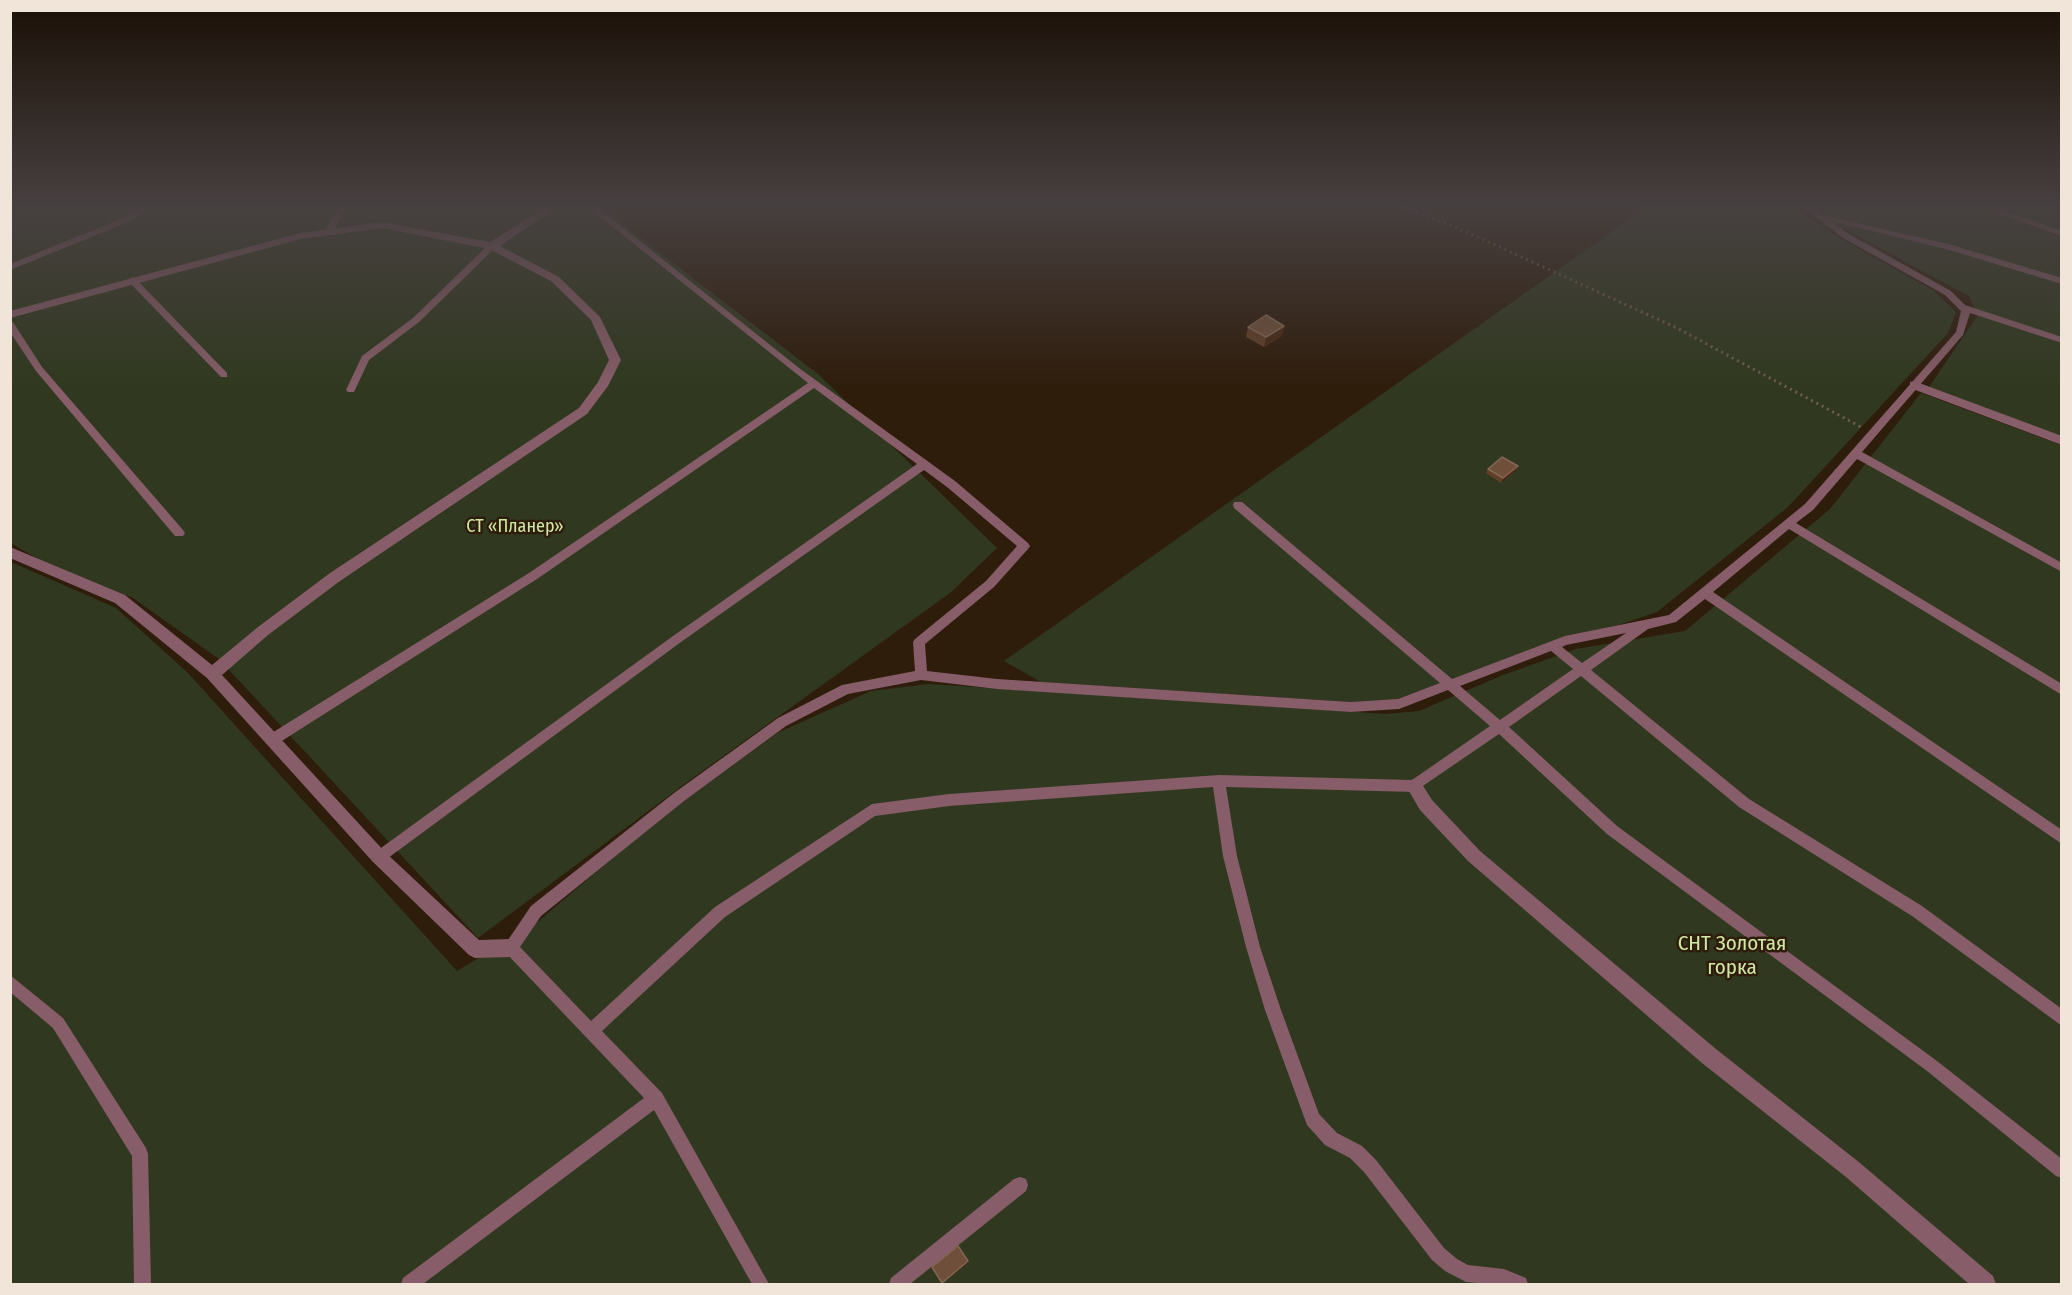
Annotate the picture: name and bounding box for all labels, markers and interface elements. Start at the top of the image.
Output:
park label: СТ «Планер» [466,516,564,538]
park label: СНТ Золотая горка [1678,931,1786,981]

